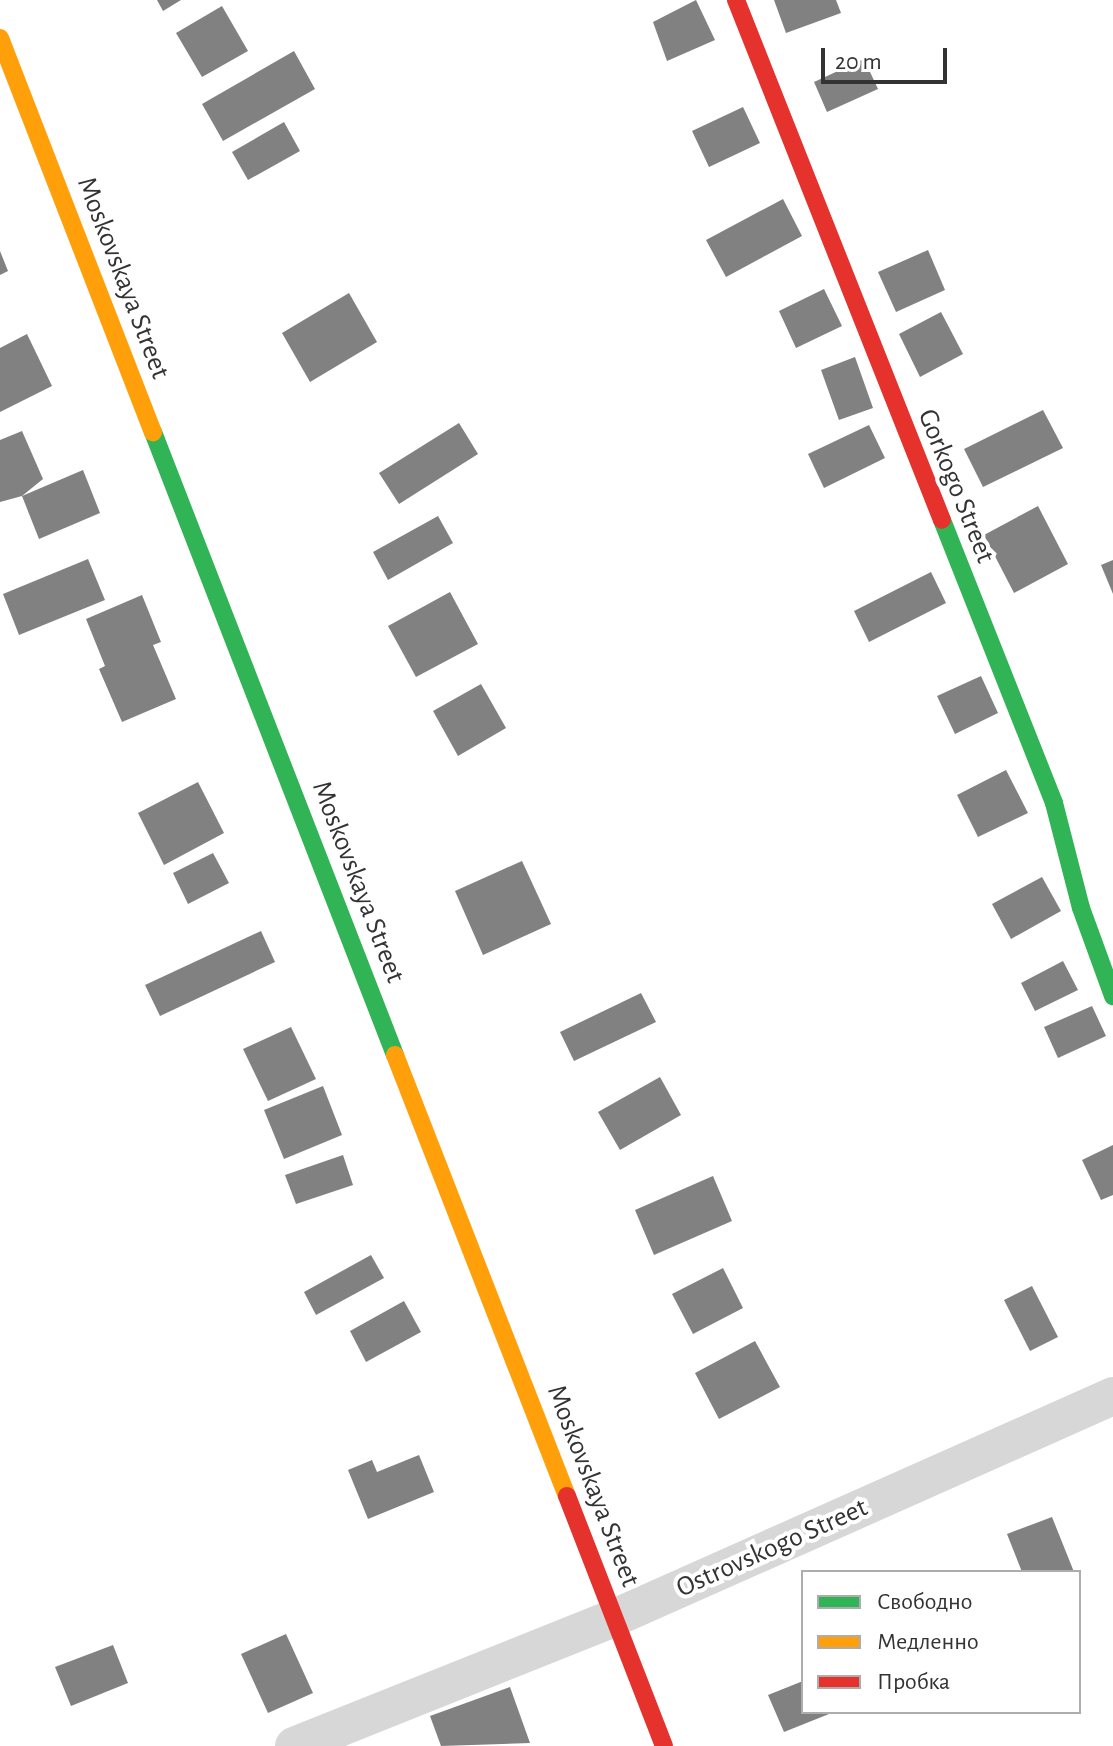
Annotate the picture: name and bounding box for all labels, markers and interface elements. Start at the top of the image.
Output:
scale bar [825,32,951,82]
text: 20 m [835,50,882,74]
street label: Moskovskaya Street [69,172,177,384]
street label: Gorkogo Street [910,404,1002,568]
street label: Moskovskaya Street [304,776,412,988]
street label: Moskovskaya Street [539,1380,647,1592]
street label: Ostrovskogo Street [671,1491,873,1605]
legend [801,1570,1081,1714]
text: Свободно [877,1590,972,1614]
text: Медленно [877,1630,979,1654]
text: Пробка [877,1670,950,1694]

